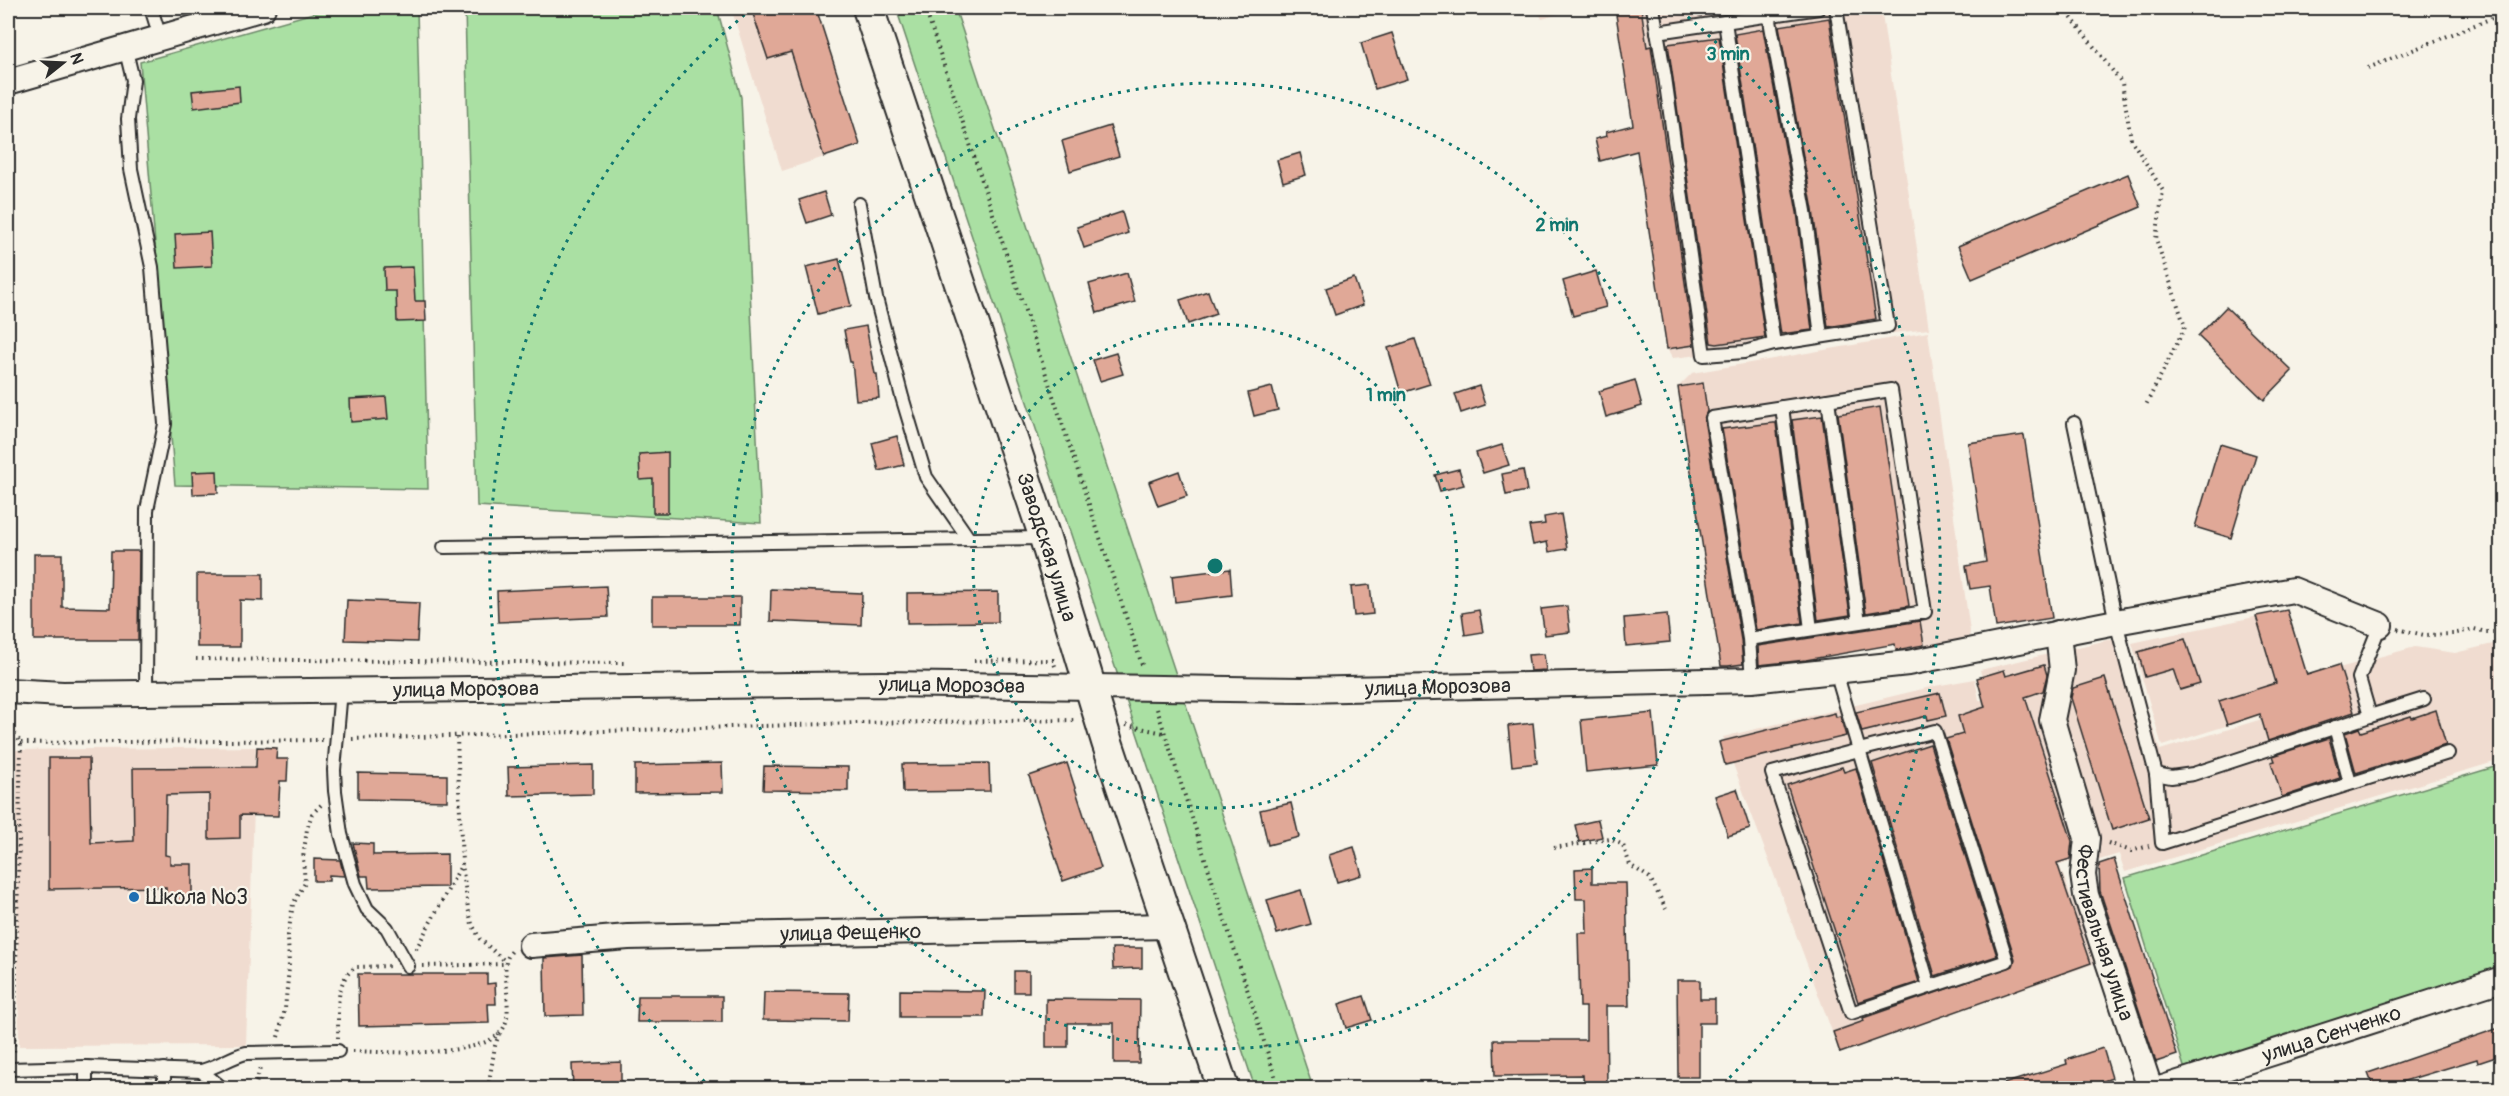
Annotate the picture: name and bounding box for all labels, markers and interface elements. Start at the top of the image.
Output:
north arrow [33,33,93,93]
text: 3 min [1706,43,1750,66]
text: N [65,50,88,67]
text: 2 min [1535,214,1579,237]
text: 1 min [1366,384,1406,407]
street label: Заводская улица [1011,469,1083,625]
centre of rings [1205,556,1225,576]
street label: улица Морозова [878,670,1025,700]
street label: улица Морозова [1363,672,1511,702]
street label: улица Морозова [392,675,539,703]
street label: Фестивальная улица [2069,843,2140,1024]
place label: Школа №3 [146,884,248,911]
marker: Школа №3 [127,890,141,904]
street label: улица Фещенко [779,918,922,947]
street label: улица Сенченко [2258,999,2404,1069]

